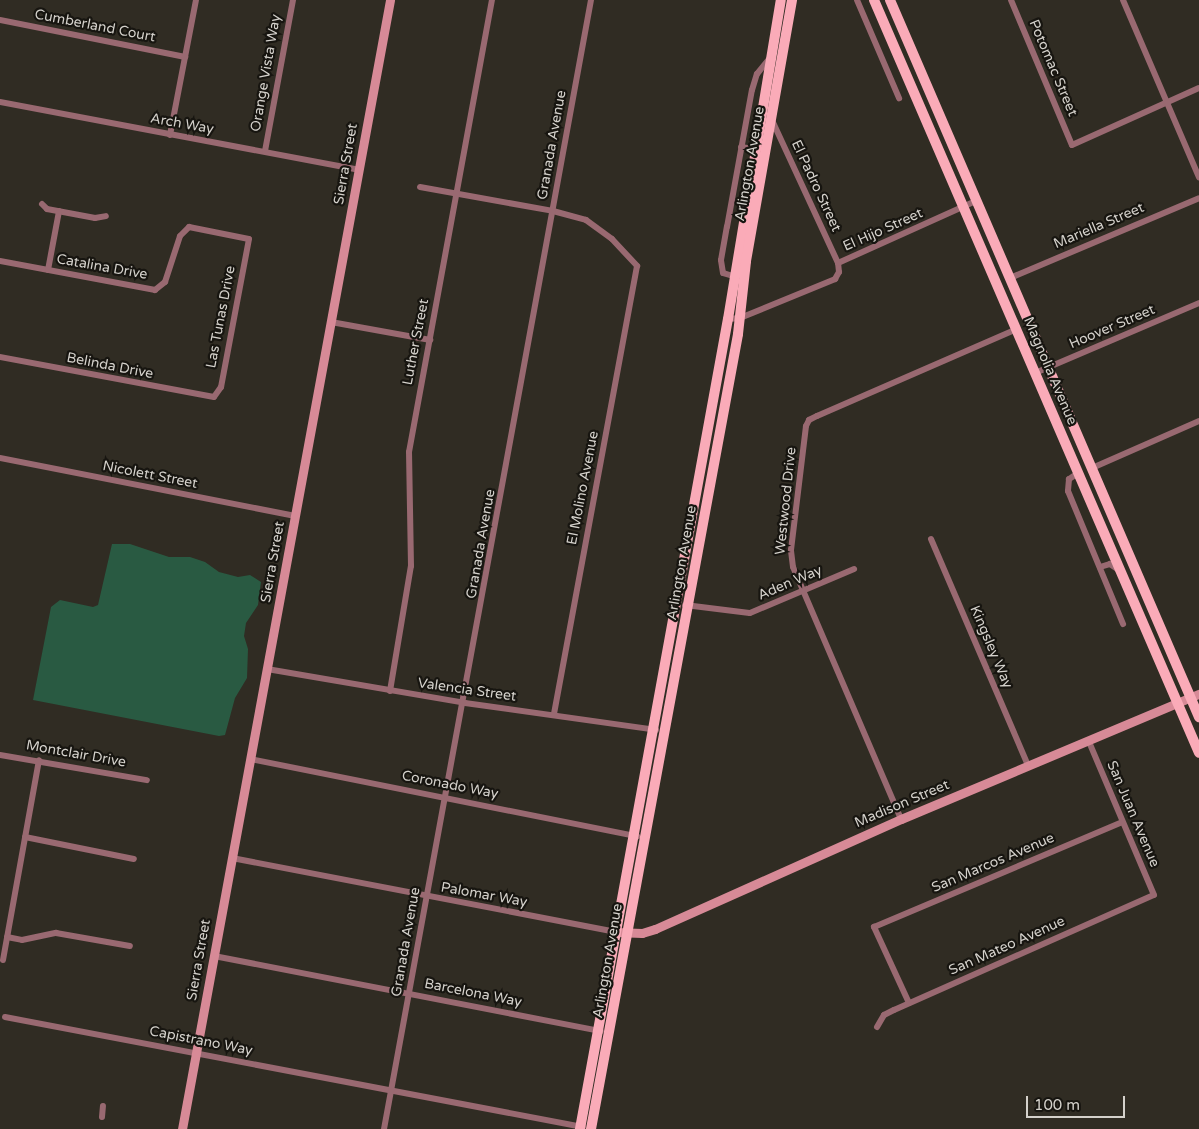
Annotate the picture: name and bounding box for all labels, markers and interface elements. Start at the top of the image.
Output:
street label: Cumberland Court [33,6,157,46]
street label: Orange Vista Way [247,13,285,133]
street label: Potomac Street [1025,17,1081,119]
street label: Granada Avenue [534,89,570,201]
street label: Arlington Avenue [732,105,768,223]
street label: Arch Way [149,110,215,138]
street label: Sierra Street [331,122,361,206]
street label: El Padro Street [787,138,845,234]
street label: Mariella Street [1051,199,1147,253]
street label: El Hijo Street [840,205,926,255]
street label: Catalina Drive [55,251,149,283]
street label: Las Tunas Drive [203,264,239,370]
street label: Luther Street [399,297,433,387]
street label: Hoover Street [1067,301,1157,353]
street label: Magnolia Avenue [1020,314,1080,428]
street label: Belinda Drive [65,349,155,383]
street label: El Molino Avenue [564,430,602,546]
street label: Westwood Drive [772,446,800,556]
street label: Nicolett Street [101,458,199,492]
street label: Granada Avenue [463,488,499,600]
street label: Arlington Avenue [664,504,700,622]
street label: Sierra Street [258,520,288,604]
street label: Aden Way [755,562,825,604]
street label: Kingsley Way [966,603,1016,691]
street label: Valencia Street [417,675,517,705]
street label: Montclair Drive [25,737,127,771]
street label: San Juan Avenue [1103,758,1163,870]
street label: Coronado Way [400,767,500,803]
street label: Madison Street [852,777,952,831]
street label: San Marcos Avenue [929,830,1057,896]
street label: Palomar Way [439,879,529,911]
street label: Granada Avenue [388,886,424,998]
street label: Arlington Avenue [590,902,626,1020]
street label: San Mateo Avenue [946,913,1068,979]
street label: Sierra Street [184,918,214,1002]
street label: Barcelona Way [423,975,523,1011]
street label: Capistrano Way [148,1023,254,1059]
scale bar [1029,1086,1128,1118]
text: 100 m [1034,1096,1080,1114]

